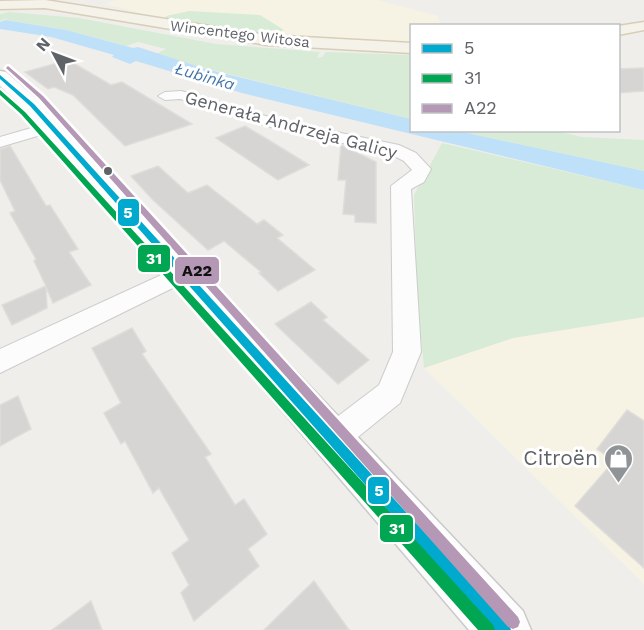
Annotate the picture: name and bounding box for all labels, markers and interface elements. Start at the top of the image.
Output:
street label: Wincentego Witosa [169,16,311,52]
north arrow [24,24,84,84]
legend [410,24,620,132]
text: N [32,34,54,55]
text: 5 [464,37,474,58]
water label: Łubinka [173,59,237,94]
text: 31 [464,67,482,88]
street label: Generała Andrzeja Galicy [183,86,400,163]
text: A22 [464,97,497,118]
unlabelled marker [102,165,114,177]
line badge: 5 [117,198,140,227]
text: 5 [123,203,133,222]
line badge: 31 [137,244,171,273]
text: 31 [146,249,162,268]
line badge: A22 [174,256,220,285]
text: A22 [182,261,212,280]
shop icon: Citroën [603,442,635,484]
place label: Citroën [523,445,598,470]
line badge: 5 [367,476,390,505]
text: 5 [374,481,384,500]
line badge: 31 [379,514,414,543]
text: 31 [389,519,405,538]

